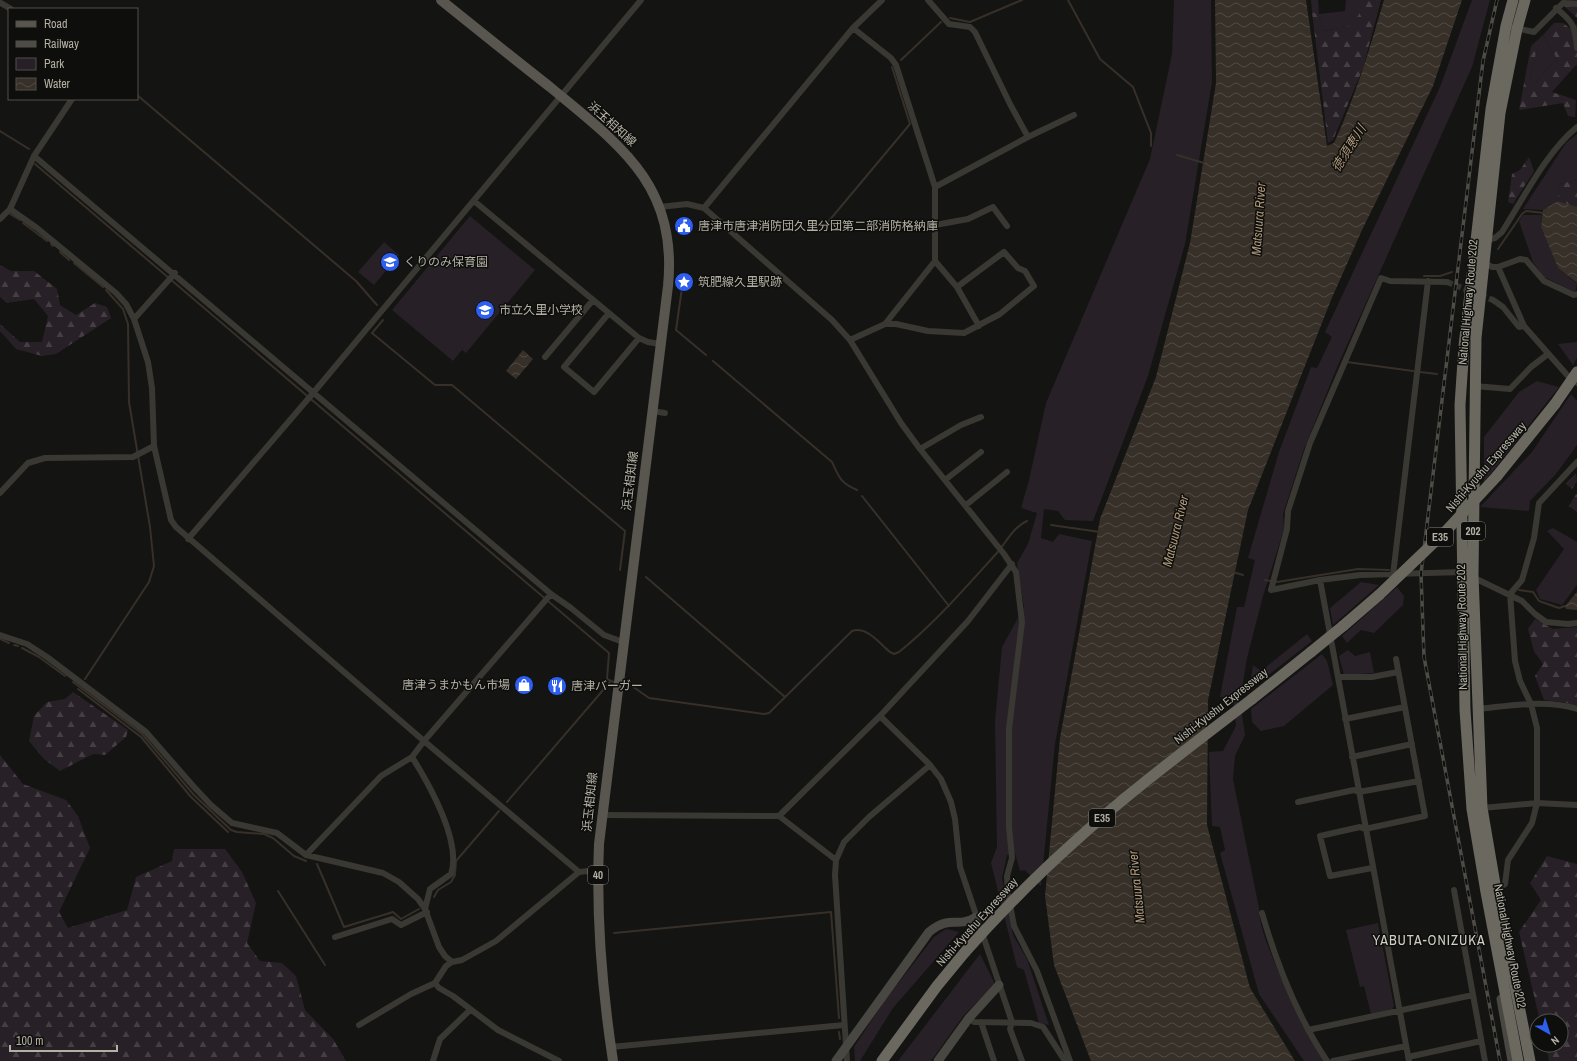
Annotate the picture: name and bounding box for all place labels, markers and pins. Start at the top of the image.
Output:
public building icon: 唐津市唐津消防団久里分団第二部消防格納庫 [673,215,695,237]
place label: 唐津市唐津消防団久里分団第二部消防格納庫 [698,218,938,234]
school or university icon: くりのみ保育園 [379,251,401,273]
place label: くりのみ保育園 [404,254,488,270]
place icon: 筑肥線久里駅跡 [673,271,695,293]
place label: 筑肥線久里駅跡 [698,274,782,290]
school or university icon: 市立久里小学校 [474,299,496,321]
place label: 市立久里小学校 [499,302,583,318]
shop icon: 唐津うまかもん市場 [513,674,535,696]
restaurant icon: 唐津バーガー [546,675,568,697]
place label: 唐津うまかもん市場 [402,677,510,693]
place label: 唐津バーガー [571,678,643,694]

